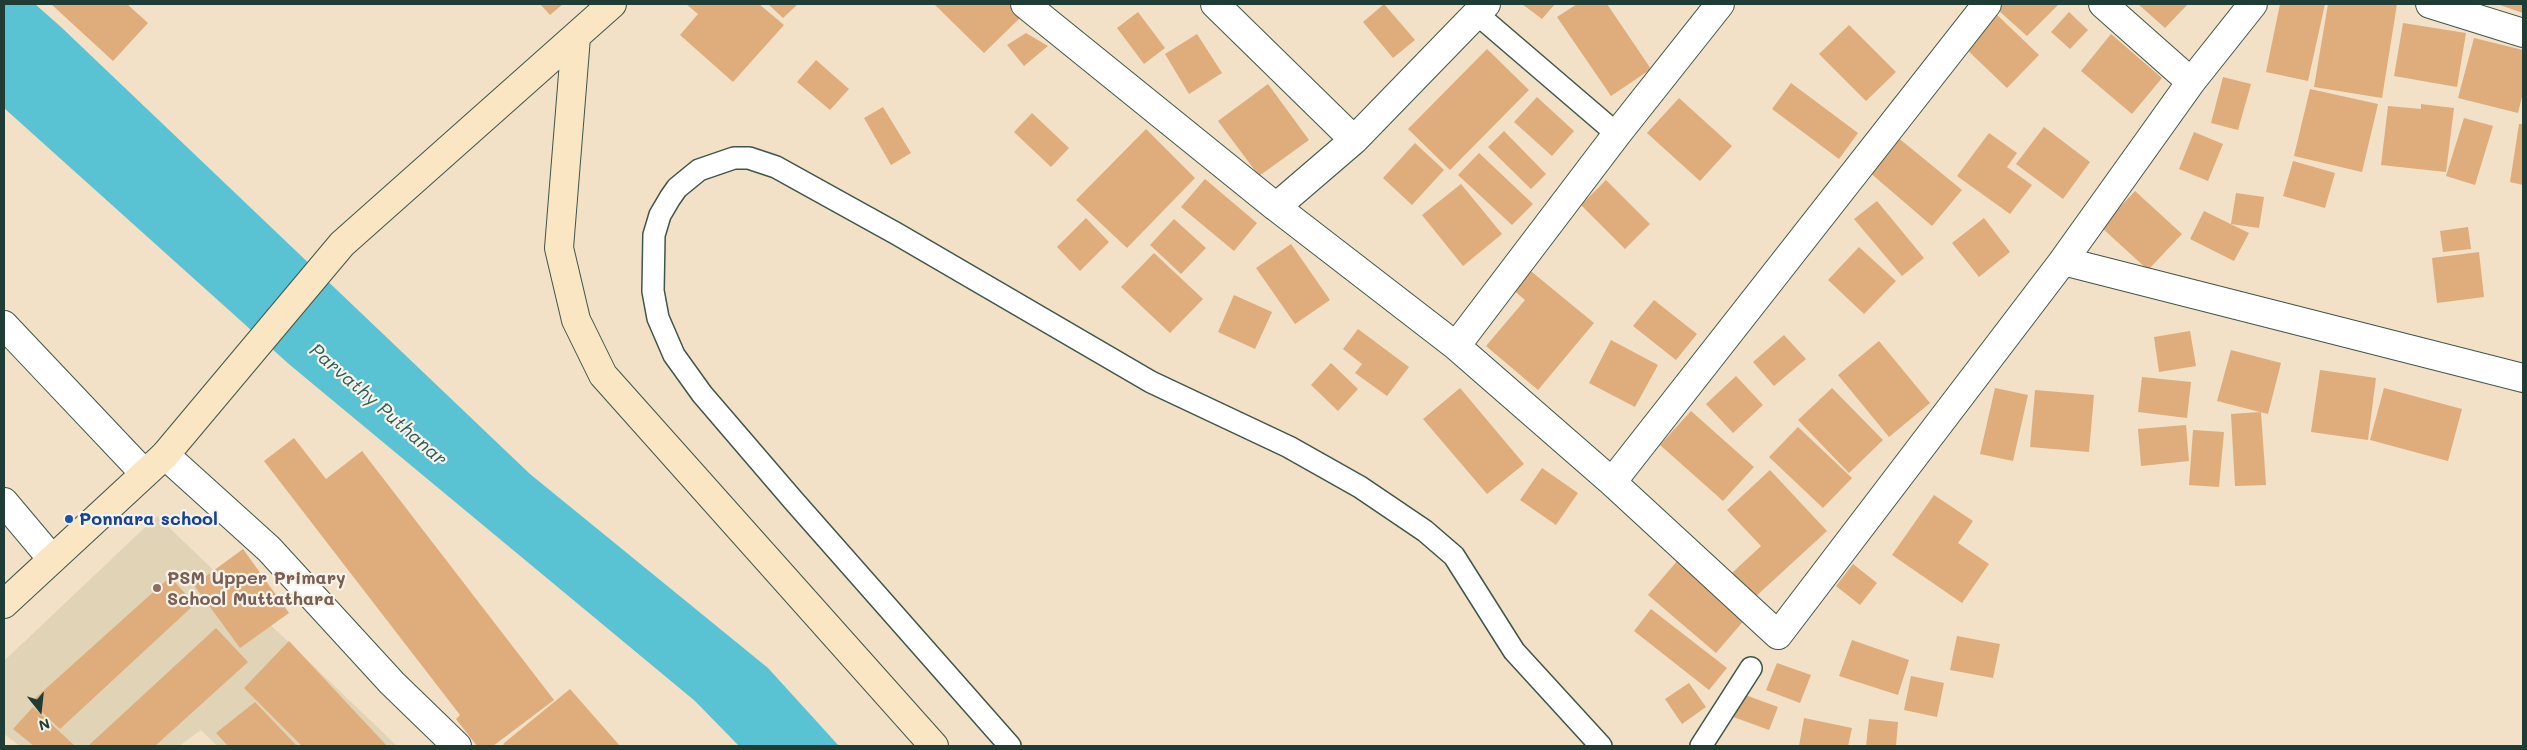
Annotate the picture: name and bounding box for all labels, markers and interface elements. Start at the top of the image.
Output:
water label: Parvathy Puthanar [305,339,451,471]
place label: Ponnara school [79,508,218,530]
marker: Ponnara school [63,513,75,525]
place label: PSM Upper Primary School Muttathara [167,567,346,610]
marker: PSM Upper Primary School Muttathara [151,582,163,594]
north arrow [15,685,65,735]
text: N [37,714,52,735]

